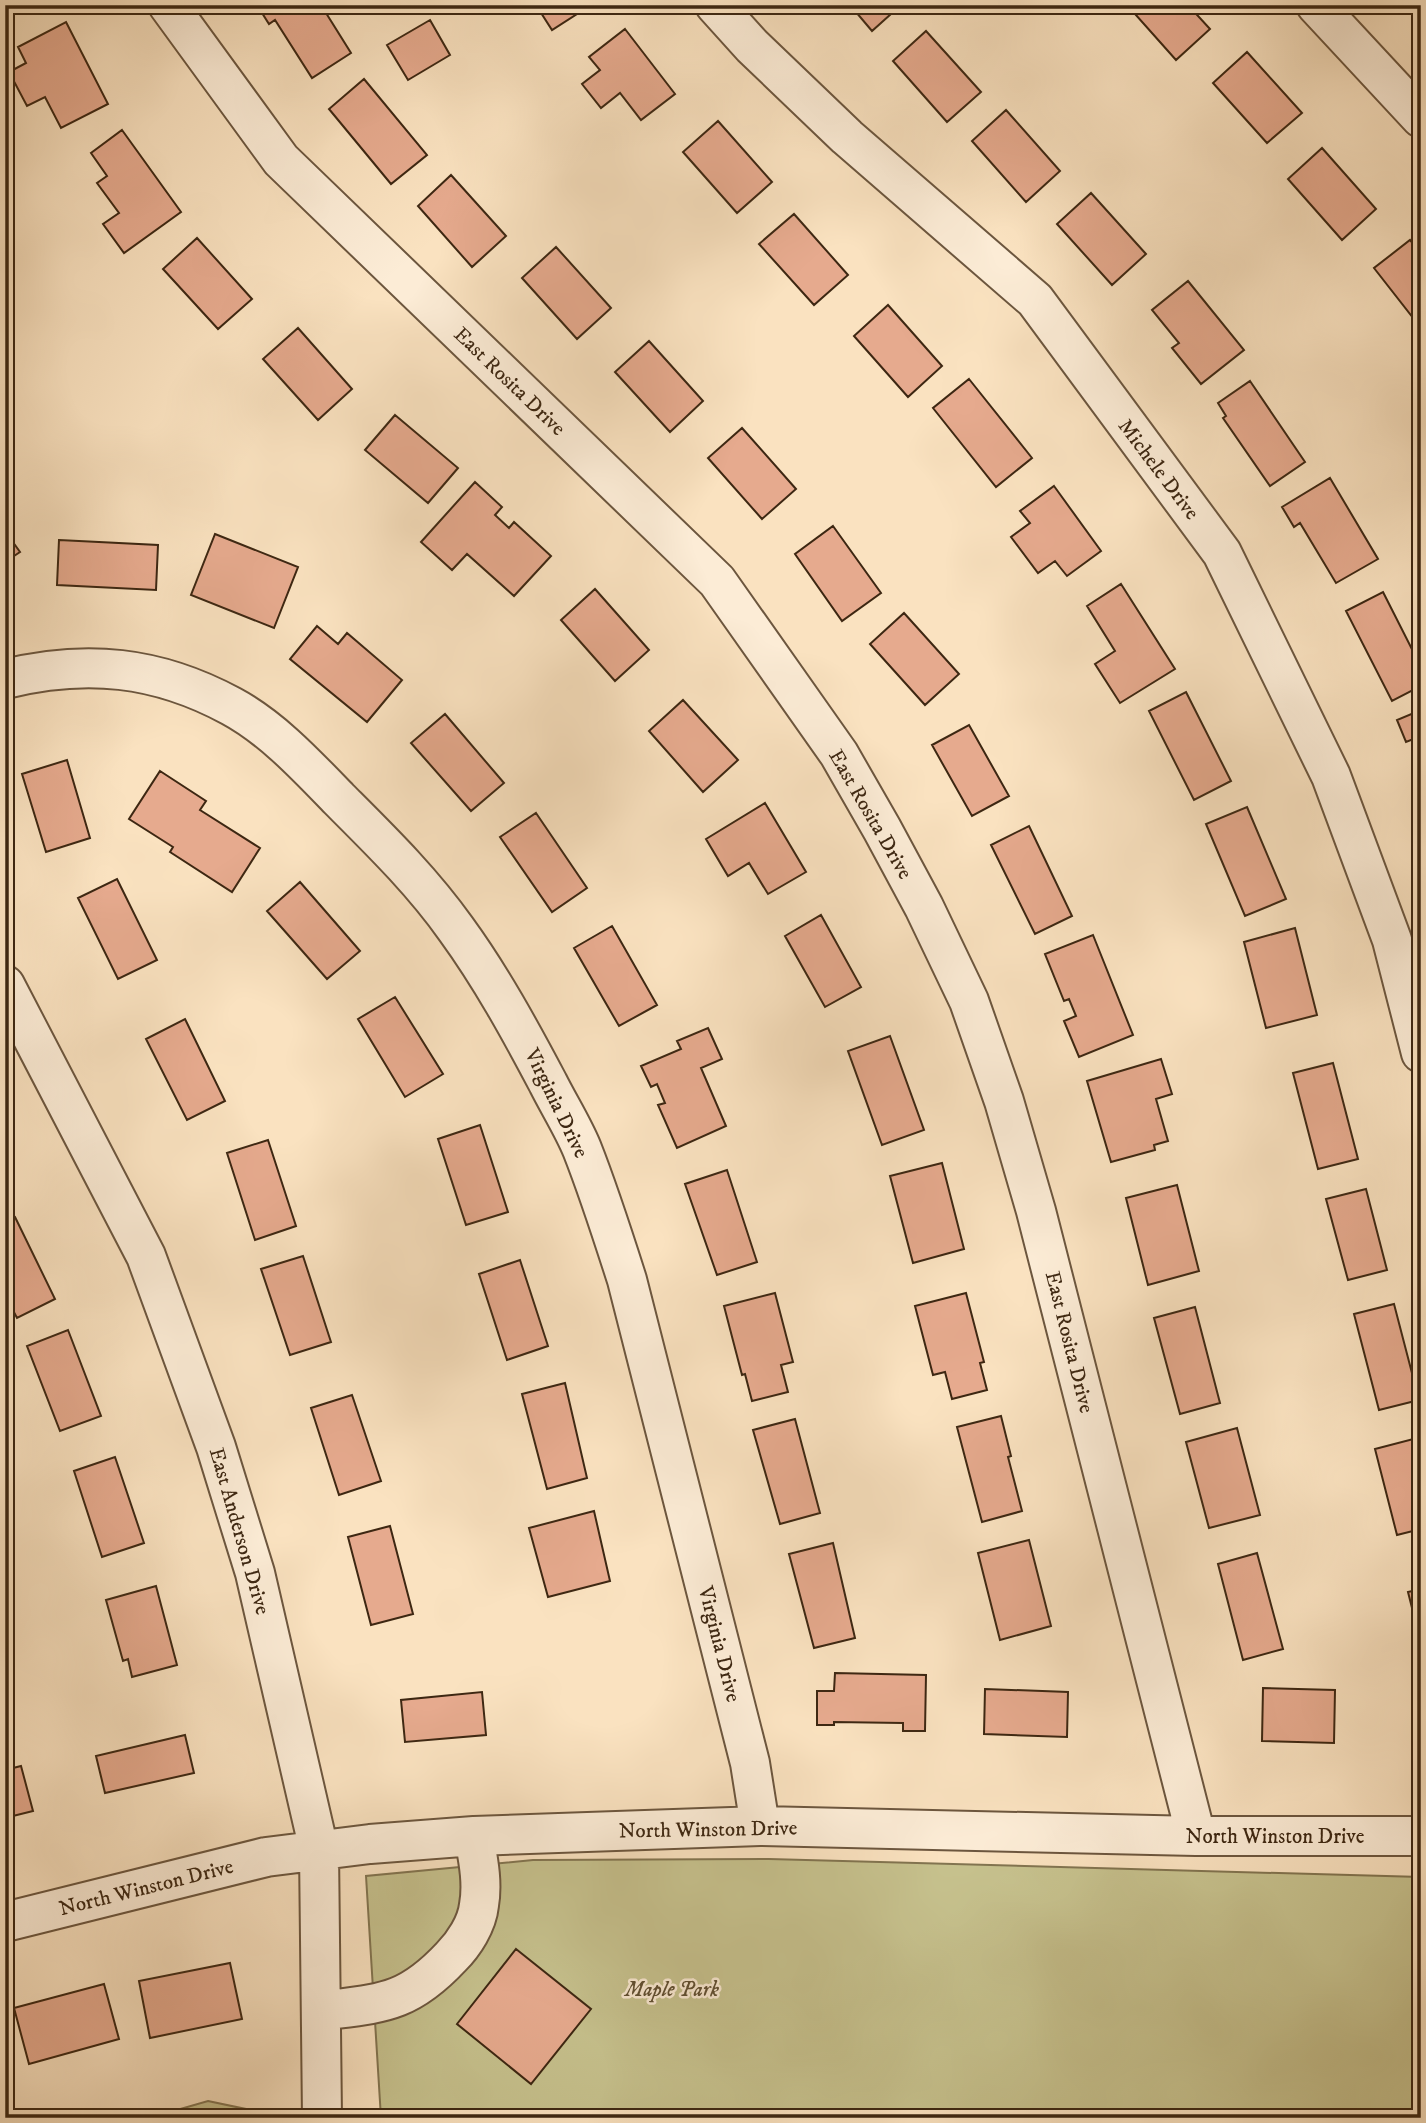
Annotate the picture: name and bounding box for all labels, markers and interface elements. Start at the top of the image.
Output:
street label: East Rosita Drive [448,322,571,442]
street label: Michele Drive [1112,414,1205,525]
street label: East Rosita Drive [823,745,918,884]
street label: Virginia Drive [518,1044,594,1163]
street label: East Rosita Drive [1039,1269,1099,1416]
street label: East Anderson Drive [203,1445,275,1618]
street label: Virginia Drive [692,1583,746,1705]
street label: North Winston Drive [618,1815,798,1845]
street label: North Winston Drive [1186,1824,1365,1850]
street label: North Winston Drive [56,1854,236,1922]
park label: Maple Park [623,1977,719,2003]

